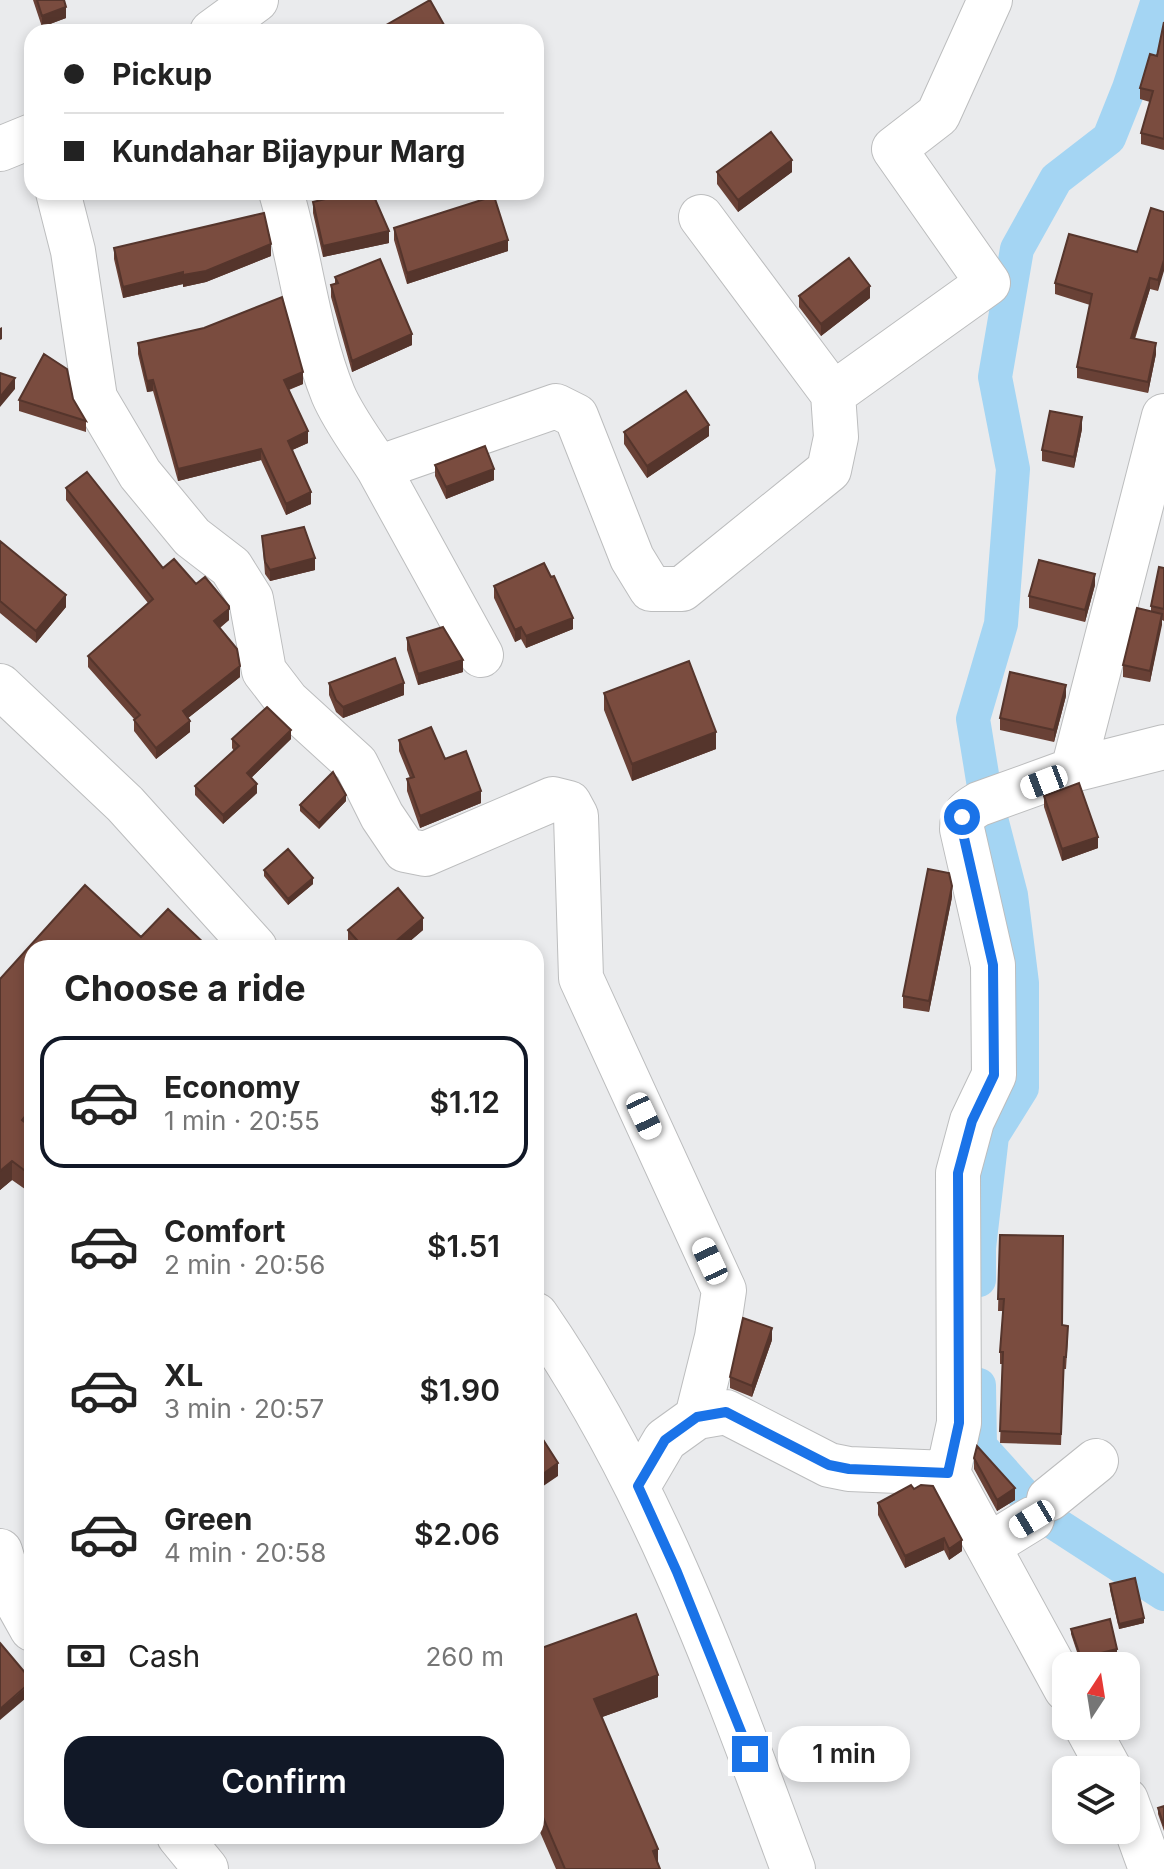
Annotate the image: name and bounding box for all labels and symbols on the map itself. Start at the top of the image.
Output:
car [1017,762,1071,802]
route start [944,799,980,835]
car [623,1089,665,1143]
car [689,1234,731,1288]
car [1005,1496,1059,1542]
north arrow [1052,1652,1140,1740]
callout: 1 min [778,1726,910,1782]
route end [732,1736,768,1772]

